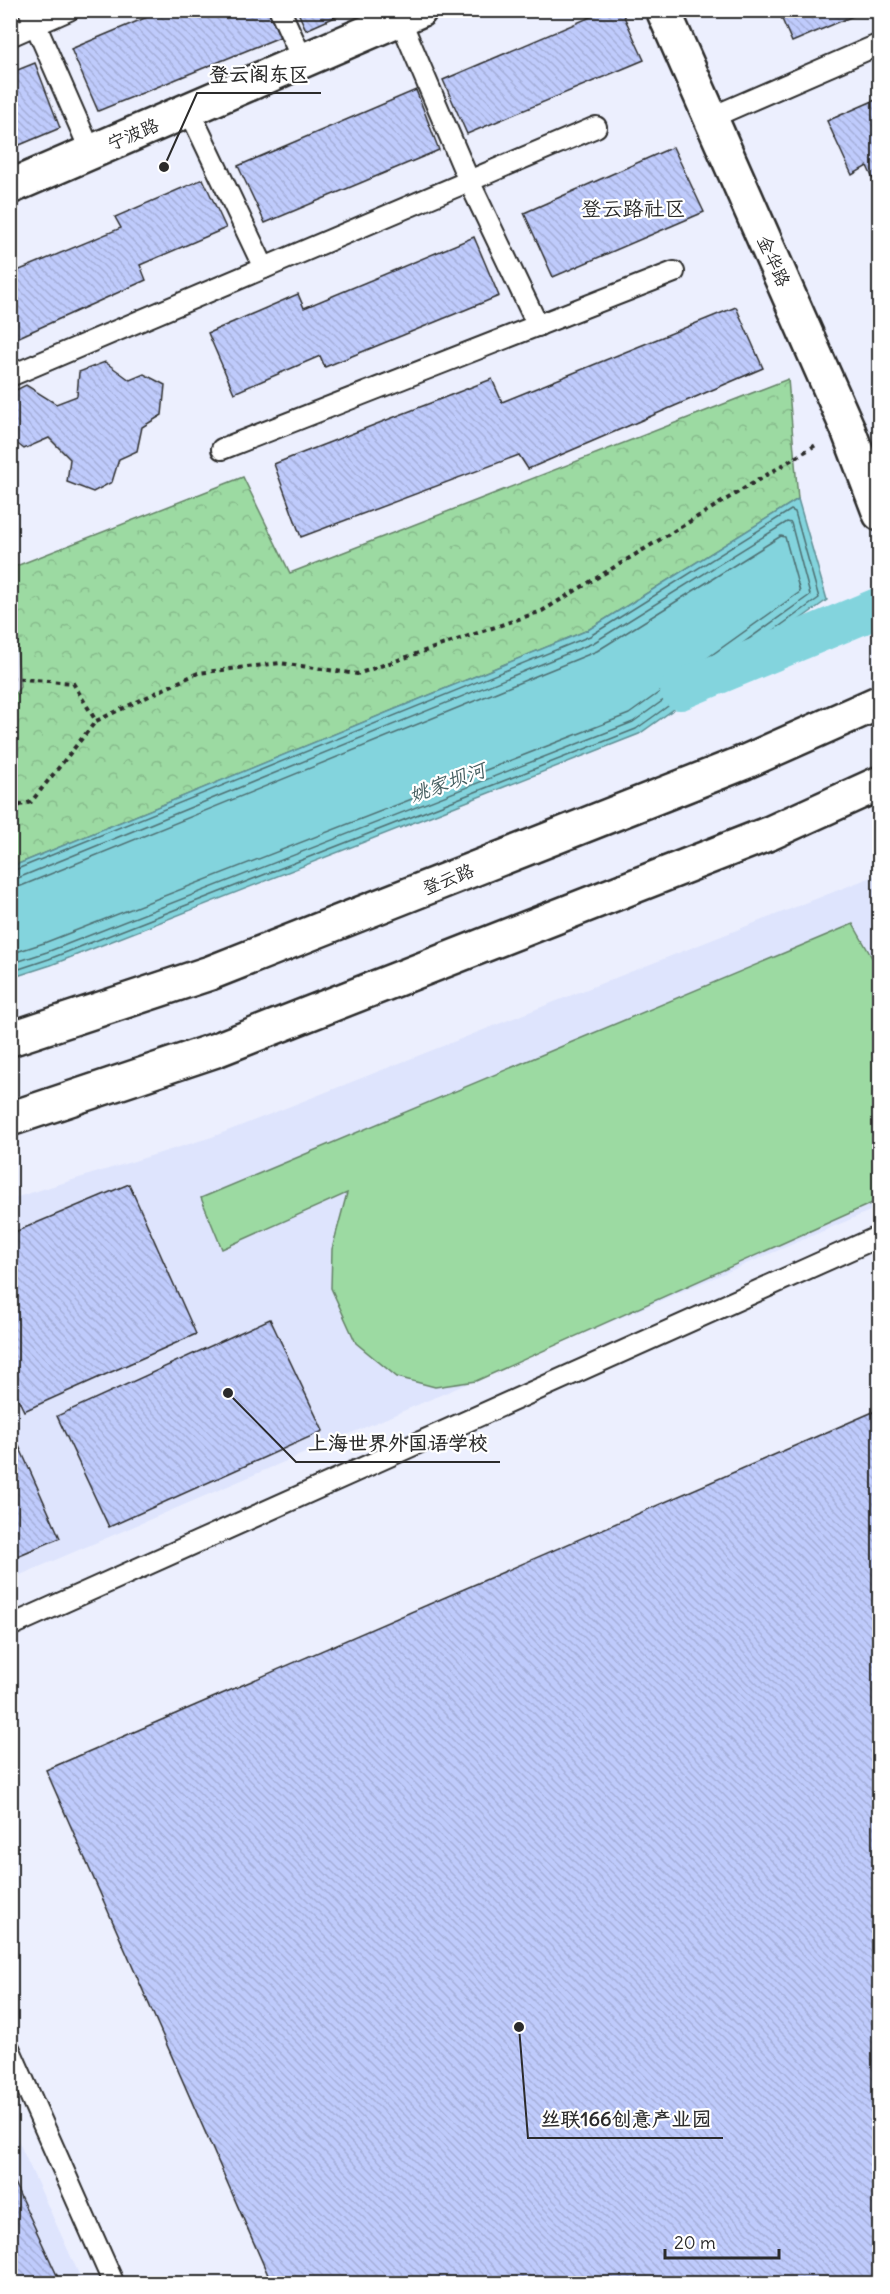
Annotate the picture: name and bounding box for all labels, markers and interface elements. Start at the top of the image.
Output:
callout: 登云阁东区 [197,55,321,93]
text: 登云阁东区 [209,61,309,86]
street label: 宁波路 [104,113,162,155]
district label: 登云路社区 [581,195,686,222]
street label: 金华路 [753,232,795,290]
water label: 姚家坝河 [405,756,492,807]
street label: 登云路 [419,858,477,900]
callout: 上海世界外国语学校 [296,1424,500,1462]
text: 上海世界外国语学校 [308,1430,488,1455]
callout: 丝联166创意产业园 [528,2100,723,2138]
text: 丝联166创意产业园 [540,2106,712,2131]
scale bar [665,2222,779,2260]
text: 20 m [674,2231,716,2254]

